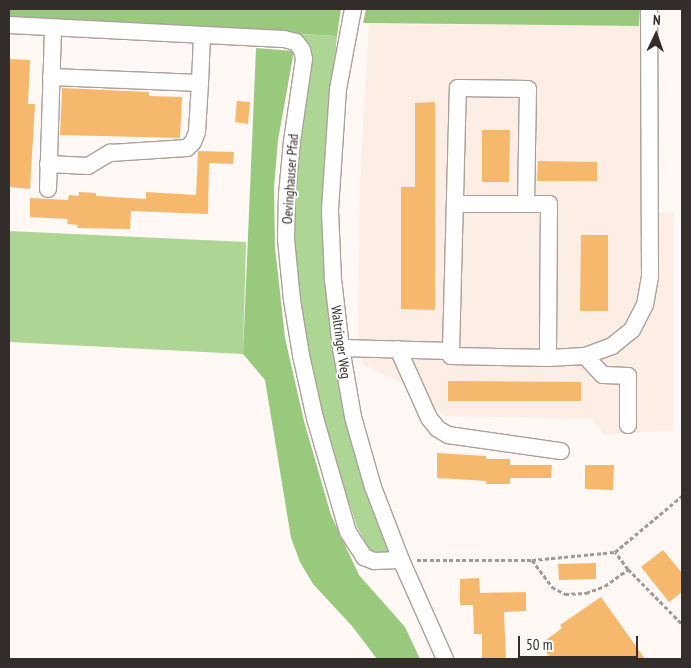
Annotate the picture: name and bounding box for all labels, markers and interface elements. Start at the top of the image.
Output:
north arrow [631,10,681,60]
text: N [653,11,661,29]
street label: Oevinghauser Pfad [278,133,302,225]
street label: Waltringer Weg [328,304,354,380]
scale bar [521,626,641,658]
text: 50 m [526,635,552,654]

